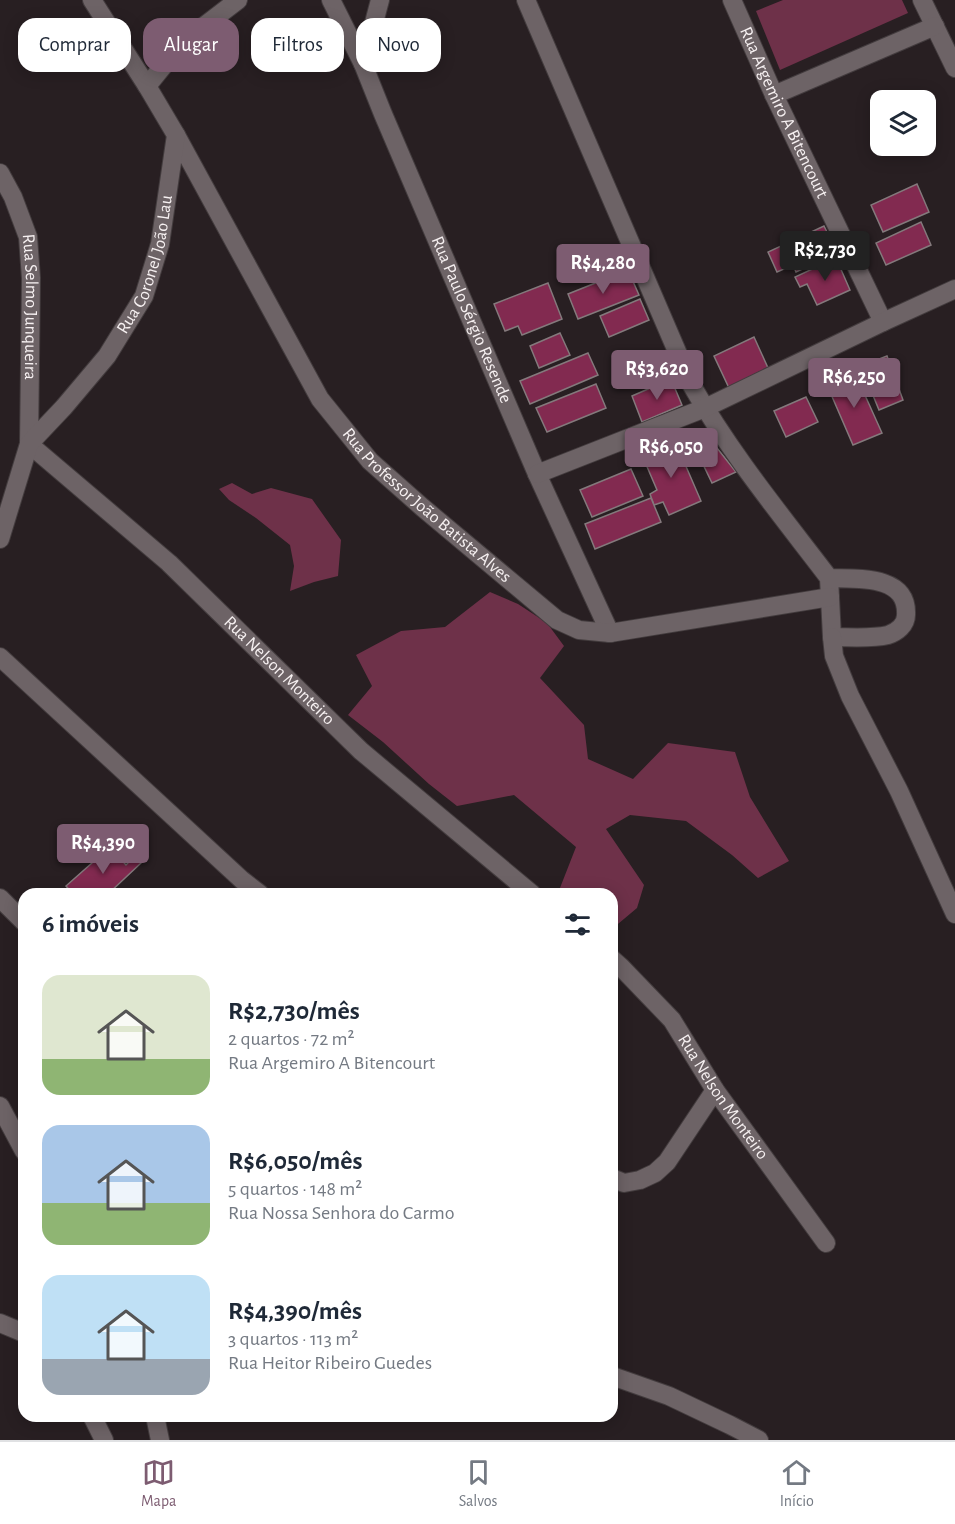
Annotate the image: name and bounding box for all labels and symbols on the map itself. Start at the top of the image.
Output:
street label: Rua Argemiro A Bitencourt [736,24,831,201]
street label: Rua Coronel João Lau [114,194,176,337]
pin: R$2,730 [770,231,880,282]
street label: Rua Selmo Junqueira [19,233,40,380]
street label: Rua Paulo Sérgio Resende [427,234,515,406]
pin: R$4,280 [548,244,658,295]
pin: R$3,620 [602,350,712,401]
pin: R$6,250 [799,358,909,409]
street label: Rua Professor João Batista Alves [339,425,514,586]
pin: R$6,050 [616,428,726,479]
street label: Rua Nelson Monteiro [220,613,338,729]
pin: R$4,390 [48,824,158,875]
street label: Rua Nelson Monteiro [674,1031,772,1163]

